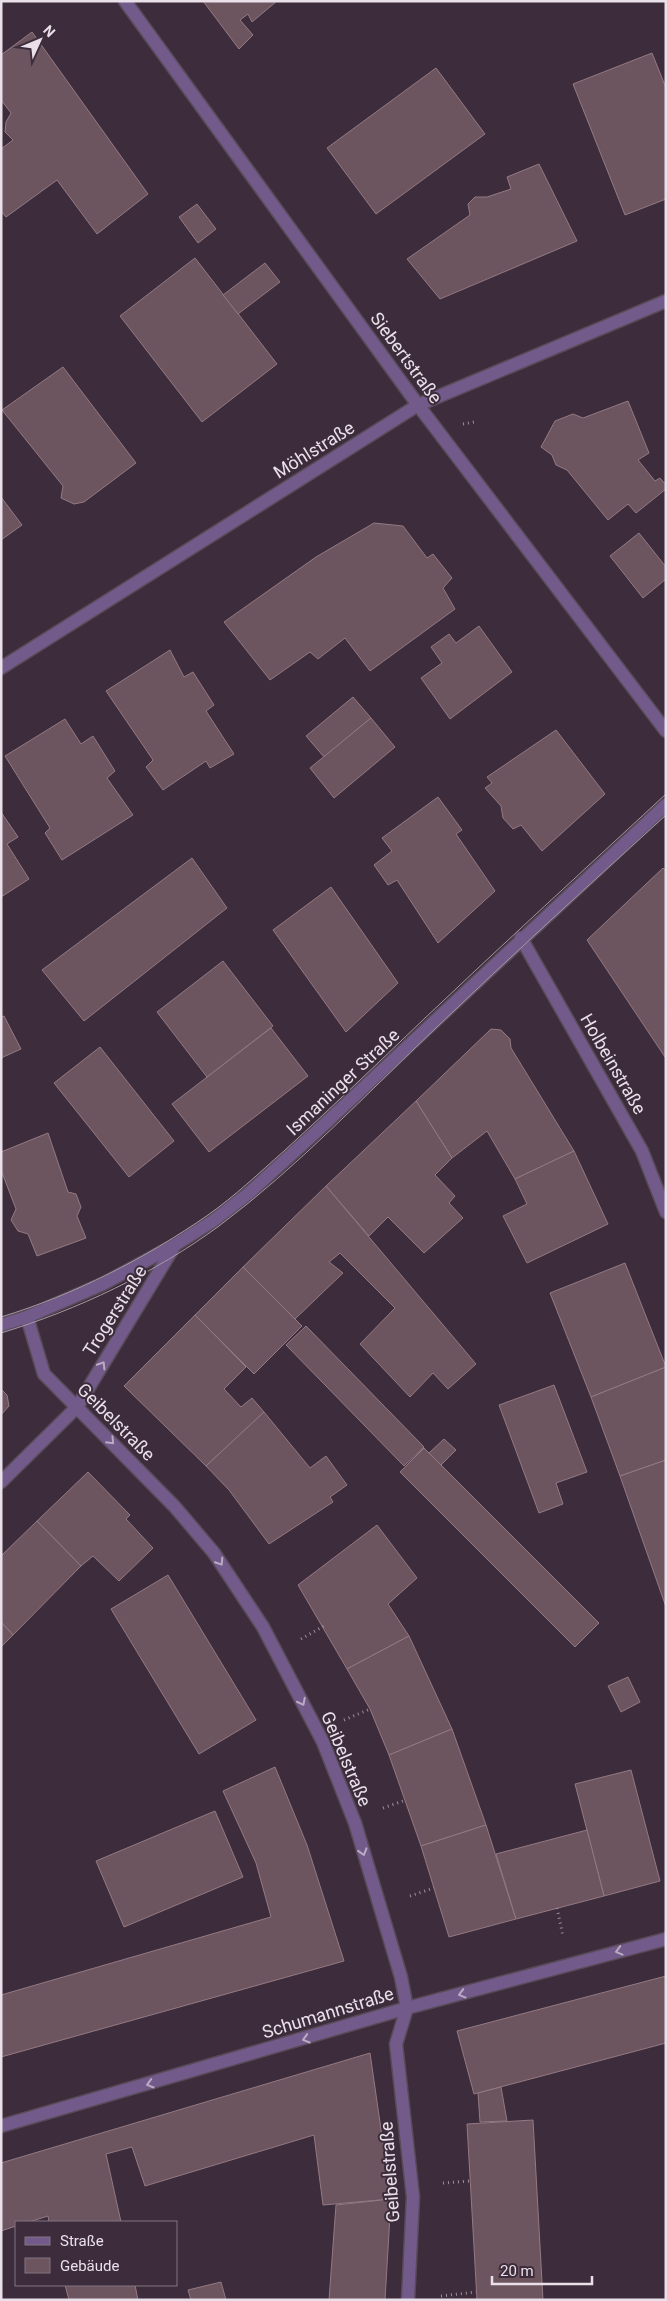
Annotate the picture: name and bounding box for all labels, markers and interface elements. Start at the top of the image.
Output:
north arrow [15,15,65,65]
text: N [40,22,59,40]
street label: Siebertstraße [366,308,447,407]
street label: Möhlstraße [269,416,358,483]
street label: Holbeinstraße [576,1010,651,1118]
street label: Ismaninger Straße [282,1024,403,1139]
street label: Trogerstraße [78,1261,151,1360]
one-way arrow [96,1362,105,1371]
street label: Geibelstraße [73,1378,160,1465]
one-way arrow [105,1436,114,1445]
one-way arrow [214,1556,223,1565]
one-way arrow [296,1696,306,1705]
street label: Geibelstraße [317,1708,376,1809]
one-way arrow [358,1847,368,1855]
one-way arrow [615,1946,623,1956]
street label: Schumannstraße [260,1983,396,2042]
one-way arrow [458,1989,467,1999]
one-way arrow [302,2033,310,2043]
one-way arrow [146,2078,154,2088]
street label: Geibelstraße [375,2121,404,2223]
legend [15,2221,178,2286]
text: Straße [60,2232,104,2250]
scale bar [492,2254,592,2286]
text: Gebäude [60,2257,119,2275]
text: 20 m [500,2262,534,2280]

